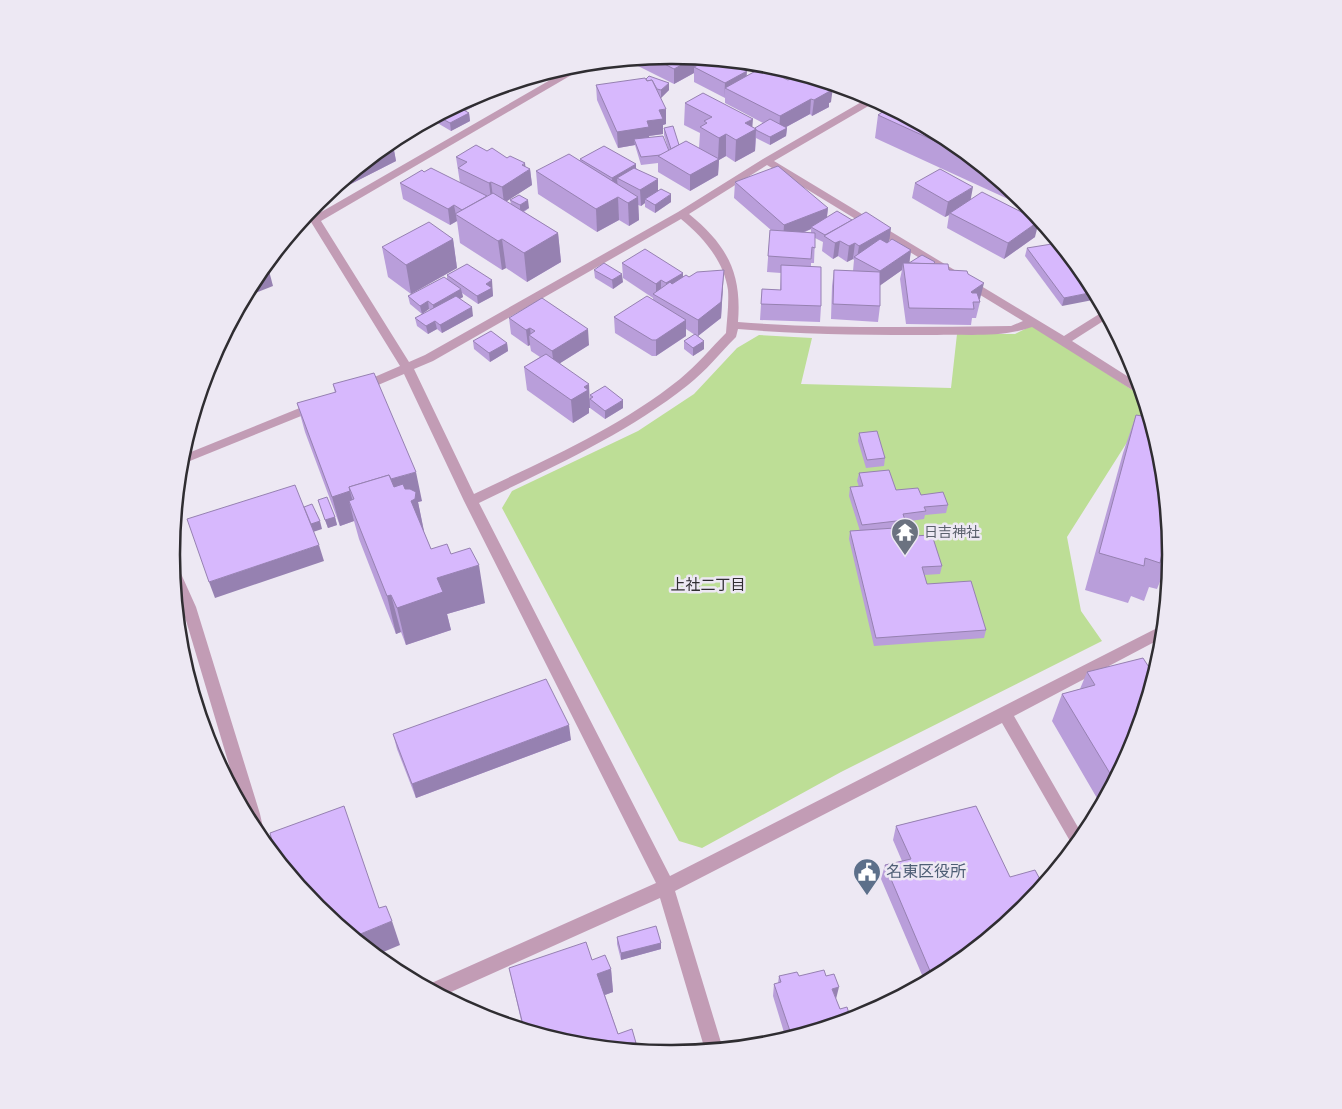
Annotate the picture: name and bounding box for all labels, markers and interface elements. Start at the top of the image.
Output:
temple icon: 日吉神社 [890,517,920,556]
place label: 日吉神社 [924,523,980,542]
district label: 上社二丁目 [670,575,746,595]
public building icon: 名東区役所 [852,857,882,896]
place label: 名東区役所 [886,861,966,883]

